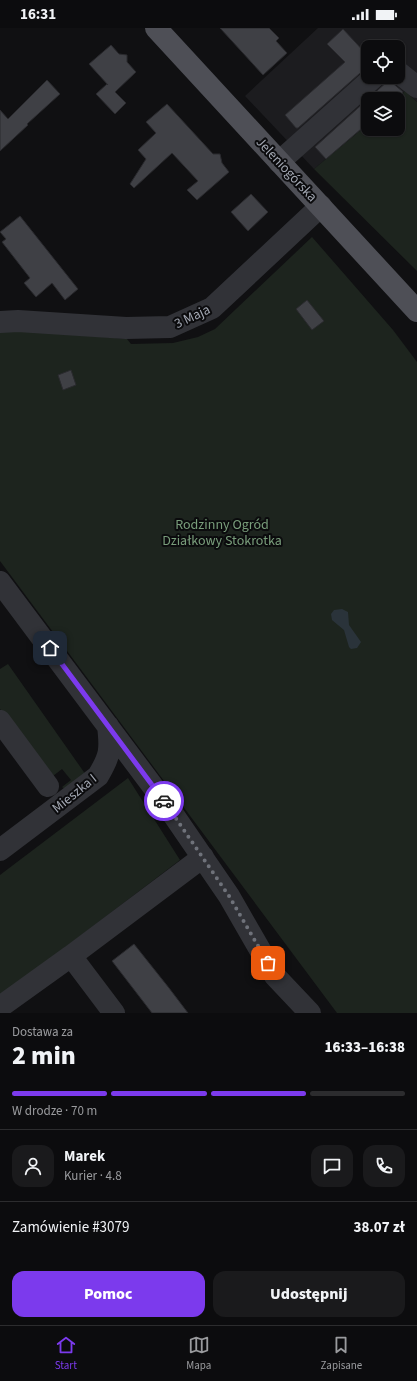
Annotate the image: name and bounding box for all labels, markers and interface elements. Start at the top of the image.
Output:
text: 16:31 [20,4,56,25]
map controls [361,40,405,136]
button: locate [361,40,405,84]
button: layers [361,92,405,136]
street label: Jeleniogórska [251,133,321,206]
street label: 3 Maja [171,300,214,334]
park label: Rodzinny Ogród Działkowy Stokrotka [162,515,282,551]
pin [33,631,67,665]
icon: home [39,637,61,659]
street label: Mieszka I [48,769,101,818]
courier [144,781,184,821]
icon: car [153,790,175,812]
pin [251,946,285,980]
icon: bag [257,952,279,974]
text: Dostawa za [12,1023,73,1041]
text: 2 min [12,1037,76,1074]
text: 16:33–16:38 [324,1037,405,1058]
text: W drodze · 70 m [12,1102,97,1120]
button: person [12,1145,54,1187]
button: chat [311,1145,353,1187]
button: phone [363,1145,405,1187]
text: Marek [64,1146,105,1167]
text: Kurier · 4.8 [64,1167,122,1185]
text: Zamówienie #3079 [12,1217,129,1238]
text: 38.07 zł [354,1217,405,1238]
button: Pomoc [12,1271,205,1317]
button: Udostępnij [213,1271,405,1317]
tab: Start [55,1334,77,1373]
tab: Mapa [186,1334,211,1373]
tab: Zapisane [321,1334,362,1373]

